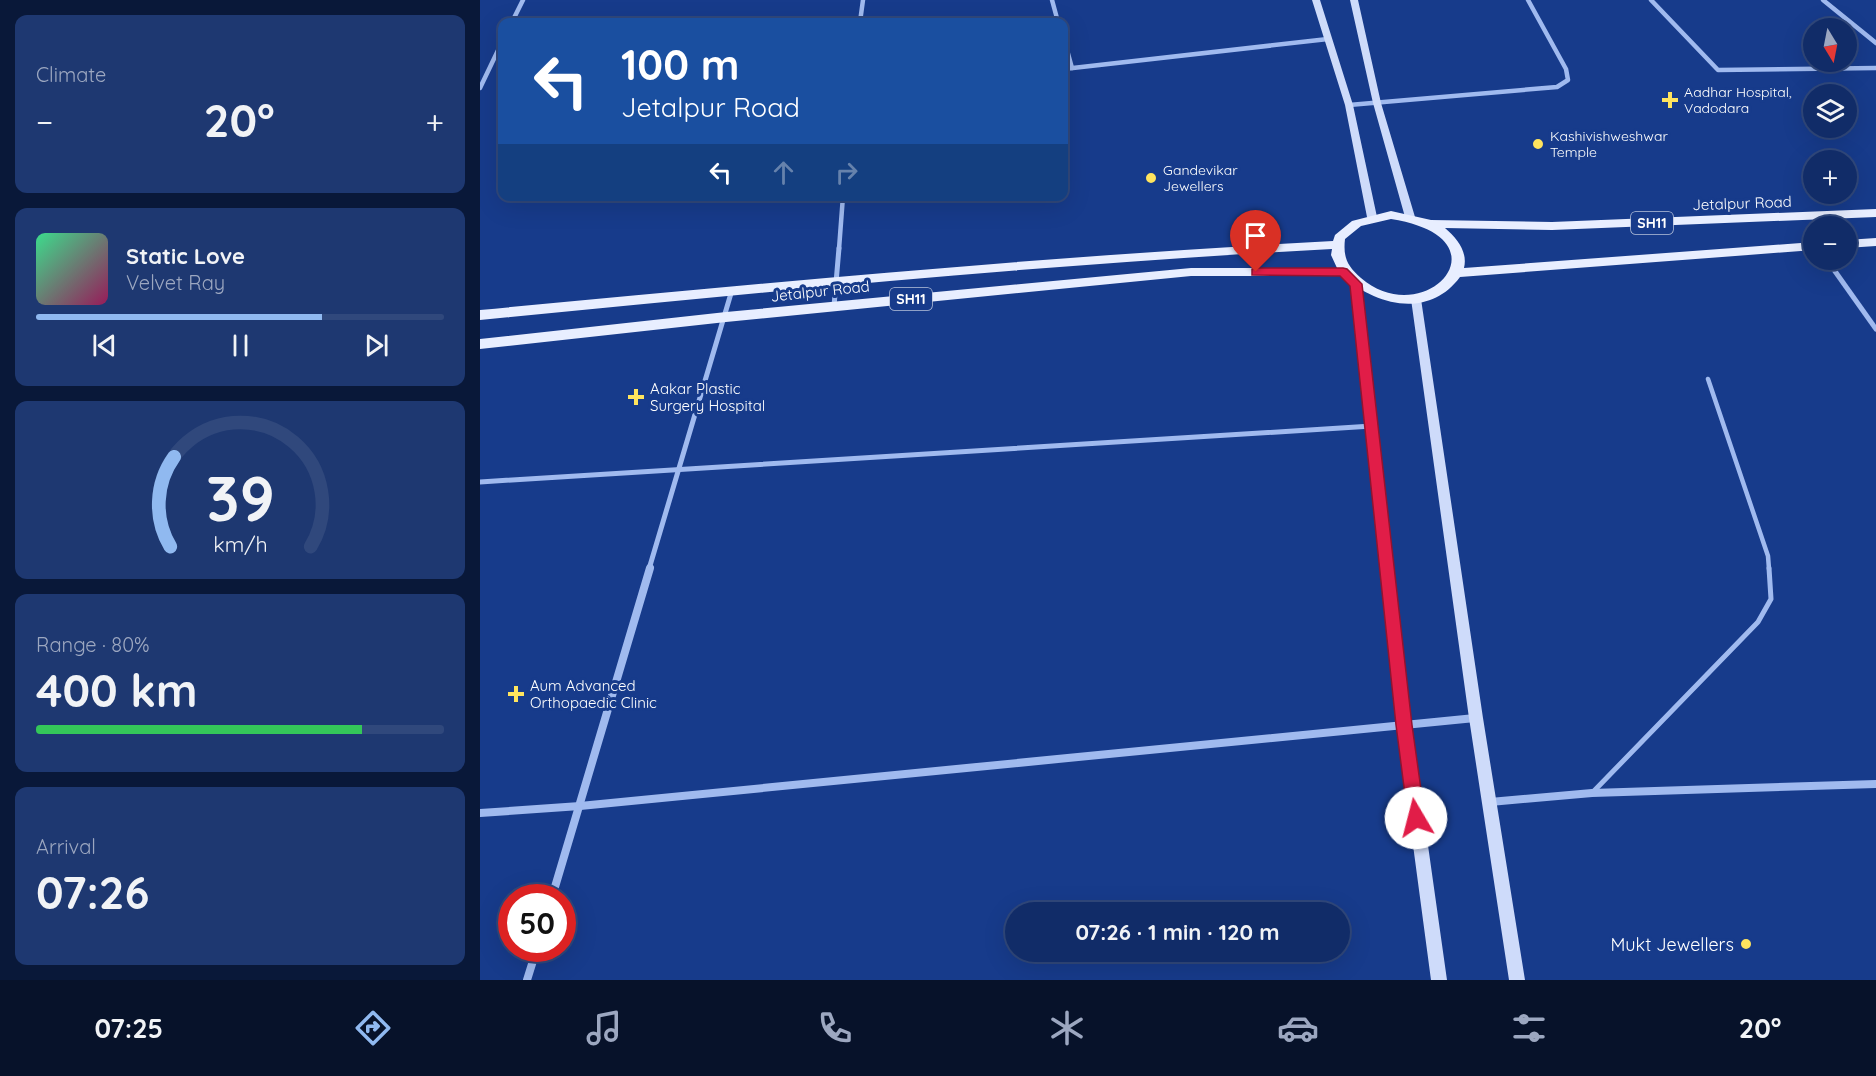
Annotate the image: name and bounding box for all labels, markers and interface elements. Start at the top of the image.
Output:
north arrow [1803,18,1857,72]
map controls [1803,18,1857,270]
text: 100 m [621,38,739,91]
icon: left [522,42,600,120]
text: Climate [36,62,106,87]
place label: Aadhar Hospital, Vadodara [1684,83,1792,117]
button: layers [1803,84,1857,138]
text: Jetalpur Road [621,90,800,124]
marker: Aadhar Hospital, Vadodara [1661,91,1679,109]
text: 20° [204,92,275,148]
text: − [36,101,53,142]
text: + [425,101,444,142]
place label: Kashivishweshwar Temple [1550,127,1668,161]
marker: Kashivishweshwar Temple [1531,137,1545,151]
button: + [1803,150,1857,204]
icon: left [704,156,737,189]
icon: ahead [767,156,800,189]
icon: right [830,156,863,189]
place label: Gandevikar Jewellers [1163,161,1238,195]
marker: Gandevikar Jewellers [1144,171,1158,185]
street label: Jetalpur Road [1692,192,1792,214]
pin [1230,210,1281,272]
road number: SH11 [1631,212,1673,234]
button: − [1803,216,1857,270]
icon: arrive [1239,219,1272,252]
text: Static Love [126,242,245,270]
text: Velvet Ray [126,270,225,295]
street label: Jetalpur Road [770,276,870,306]
road number: SH11 [890,288,932,310]
icon: previous [88,329,121,362]
icon: pause [224,329,257,362]
icon: next [360,329,393,362]
place label: Aakar Plastic Surgery Hospital [650,379,765,415]
marker: Aakar Plastic Surgery Hospital [627,388,645,406]
text: 39 [206,459,274,537]
text: km/h [213,531,267,557]
text: Range · 80% [36,632,150,657]
text: 400 km [36,662,197,718]
place label: Aum Advanced Orthopaedic Clinic [530,676,657,712]
marker: Aum Advanced Orthopaedic Clinic [507,685,525,703]
position arrow [1384,786,1448,850]
text: Arrival [36,834,96,859]
text: 07:26 [36,864,149,920]
speed limit sign: 50 [498,884,576,962]
text: 07:26 · 1 min · 120 m [1075,918,1280,946]
place label: Mukt Jewellers [1610,933,1734,956]
marker: Mukt Jewellers [1739,937,1753,951]
icon: directions [352,1007,394,1049]
icon: music [583,1007,625,1049]
icon: phone [814,1007,856,1049]
icon: climate [1046,1007,1088,1049]
icon: car [1277,1007,1319,1049]
icon: filters [1508,1007,1550,1049]
text: 07:25 [95,1011,163,1045]
text: 20° [1739,1011,1781,1045]

